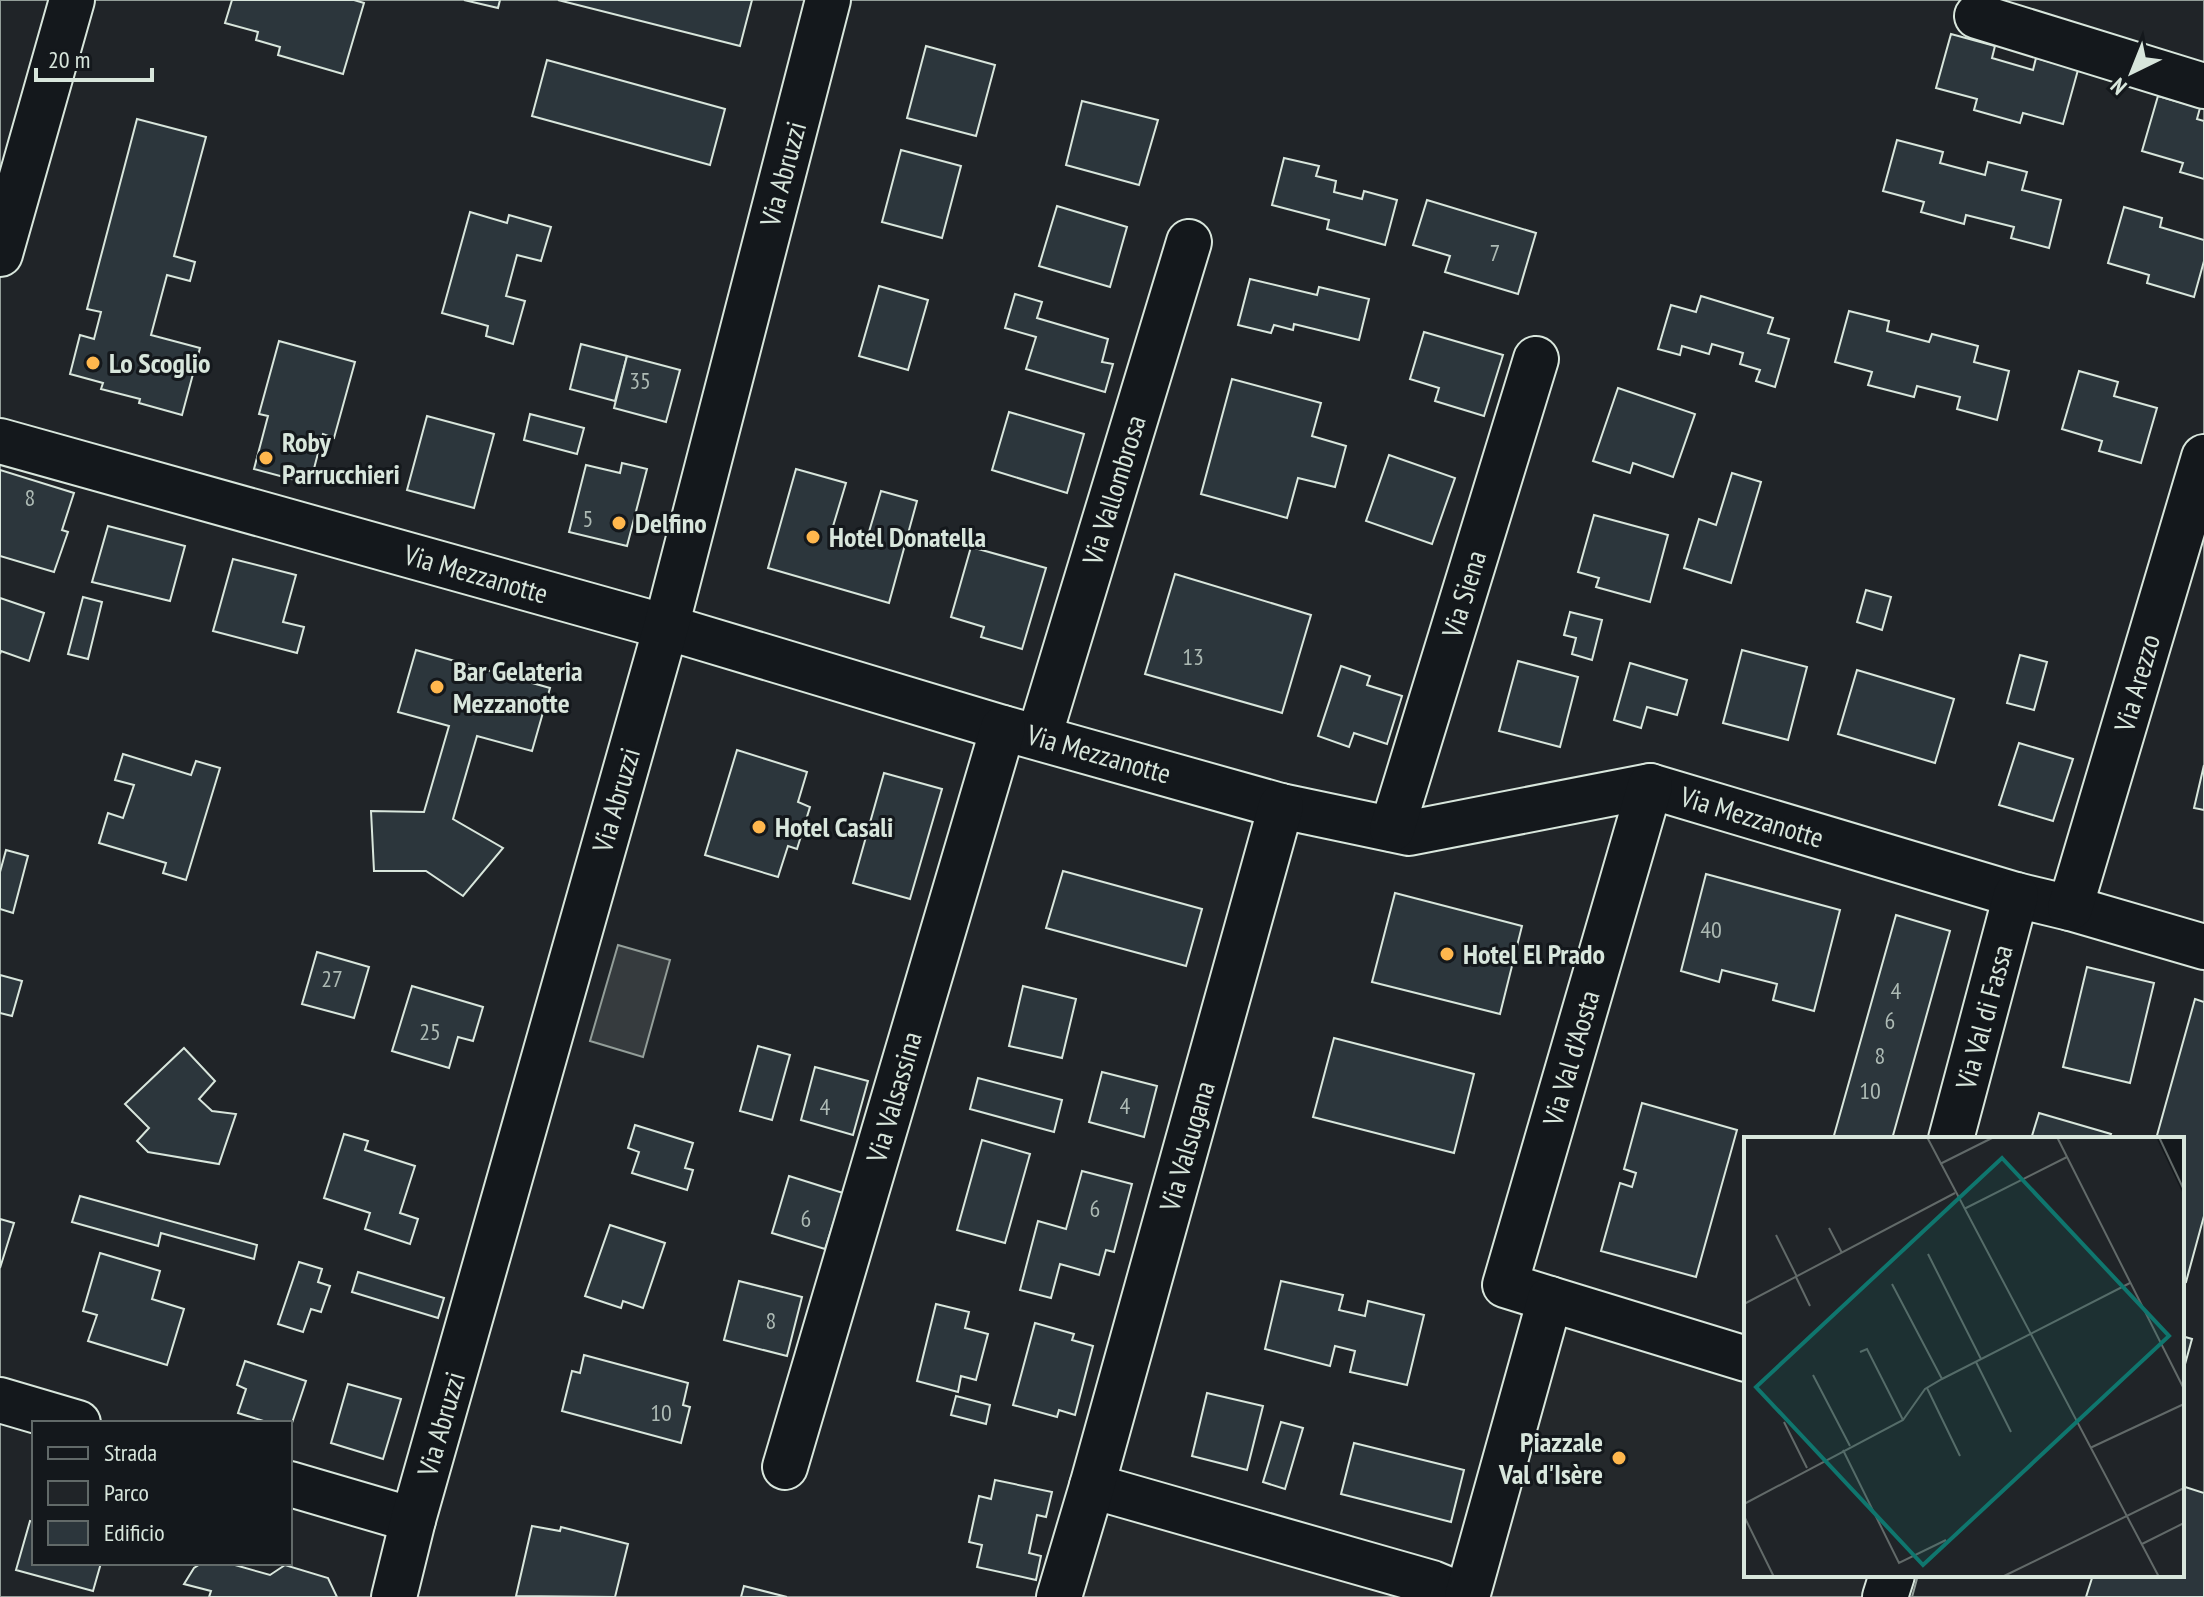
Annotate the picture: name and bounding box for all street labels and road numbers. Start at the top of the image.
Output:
street label: Via Abruzzi [751,117,814,231]
street label: Via Vallombrosa [1073,411,1154,570]
street label: Via Mezzanotte [399,535,552,612]
street label: Via Siena [1432,546,1494,643]
street label: Via Arezzo [2105,630,2168,737]
street label: Via Mezzanotte [1022,715,1175,792]
street label: Via Abruzzi [583,743,648,857]
street label: Via Mezzanotte [1675,777,1828,856]
street label: Via Val di Fassa [1946,941,2021,1094]
street label: Via Val d'Aosta [1533,986,1607,1131]
street label: Via Valsassina [857,1027,930,1167]
street label: Via Valsugana [1150,1077,1223,1216]
street label: Via Abruzzi [408,1367,473,1481]

